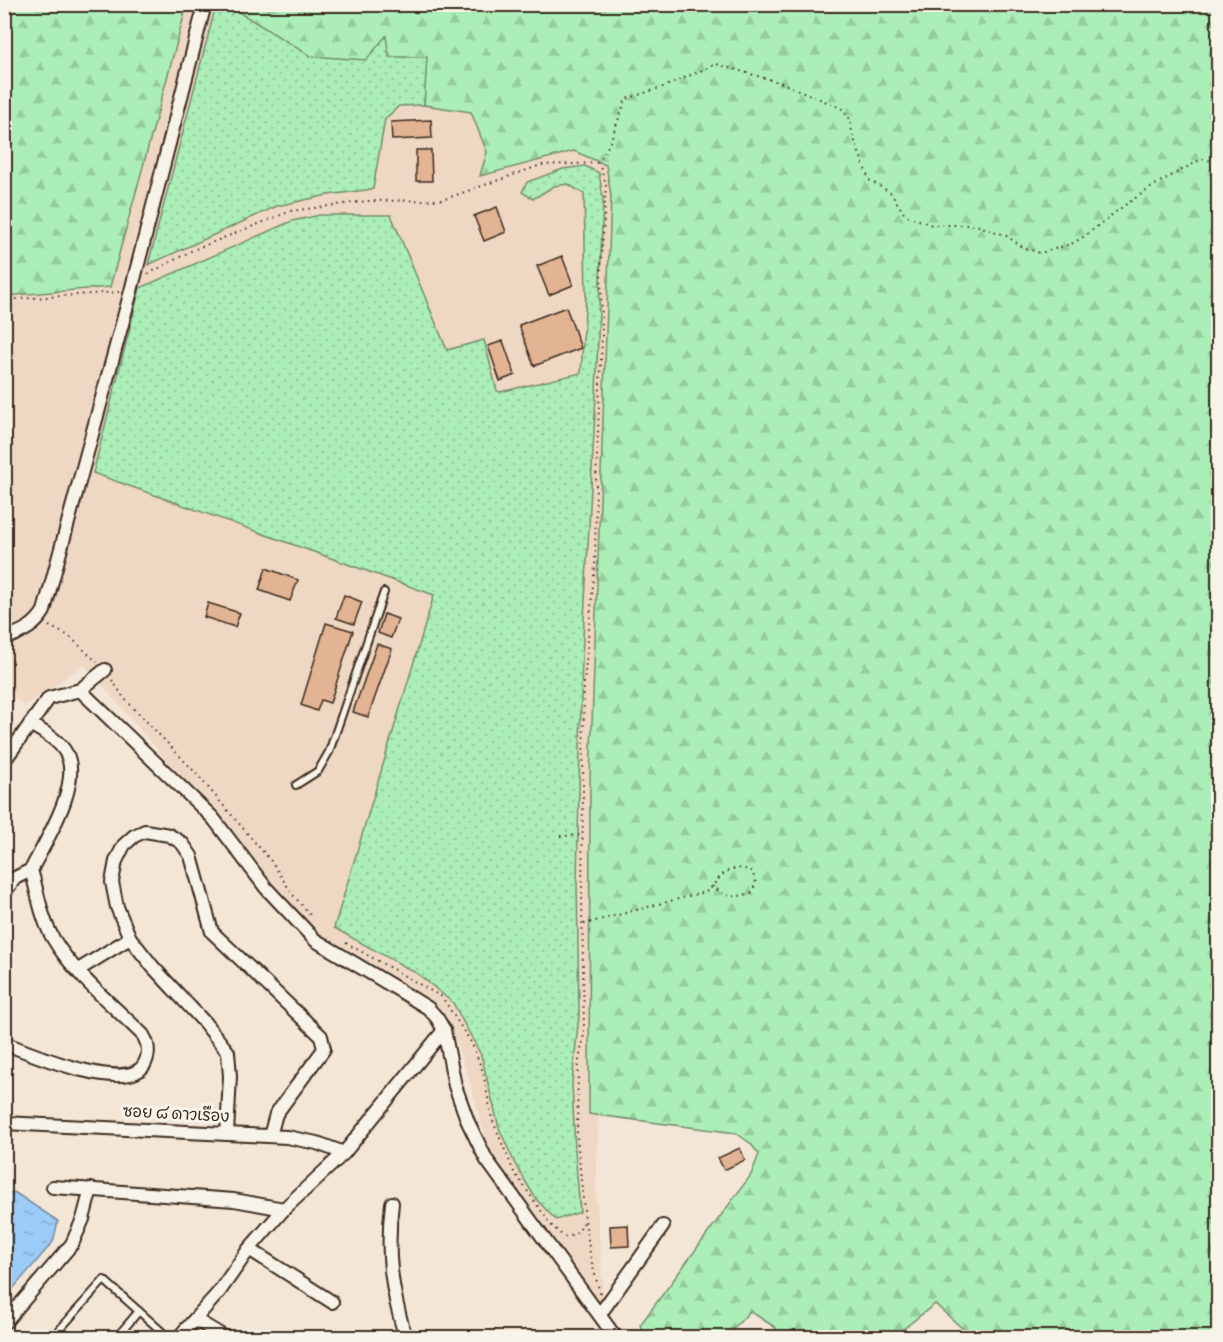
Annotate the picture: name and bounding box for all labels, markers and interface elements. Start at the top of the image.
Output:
street label: ซอย ๘ ดาวเรือง [122,1099,230,1127]

